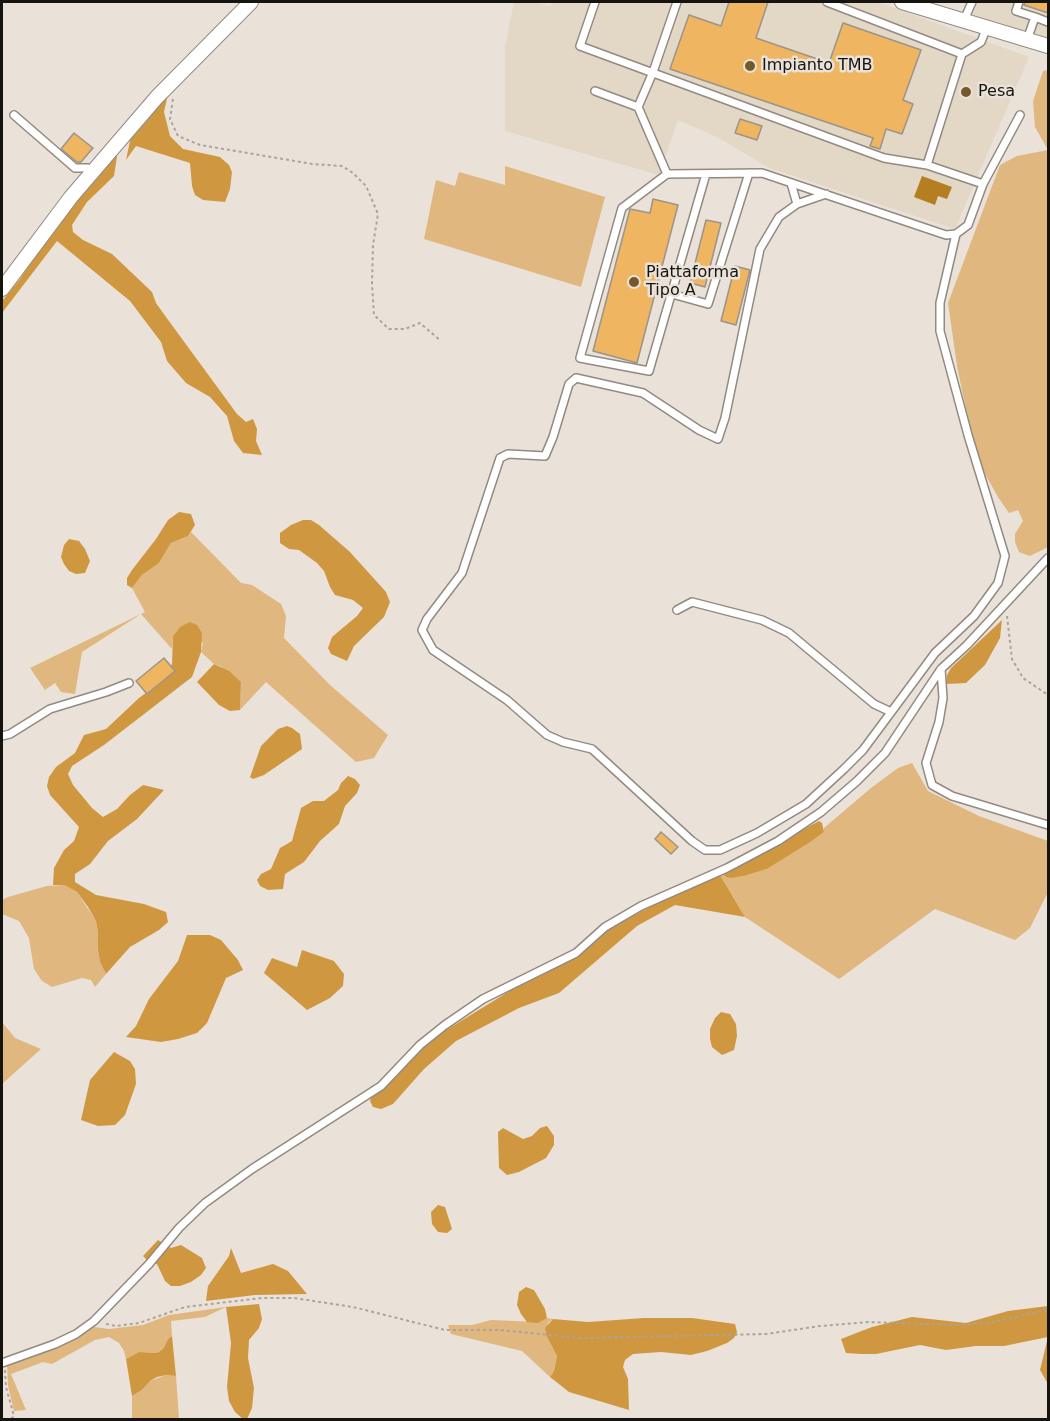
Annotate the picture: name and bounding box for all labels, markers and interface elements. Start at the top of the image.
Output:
place label: Impianto TMB [762,56,873,76]
marker: Impianto TMB [743,59,757,73]
place label: Pesa [978,82,1015,102]
marker: Pesa [959,85,973,99]
place label: Piattaforma Tipo A [646,263,739,301]
marker: Piattaforma Tipo A [627,275,641,289]

